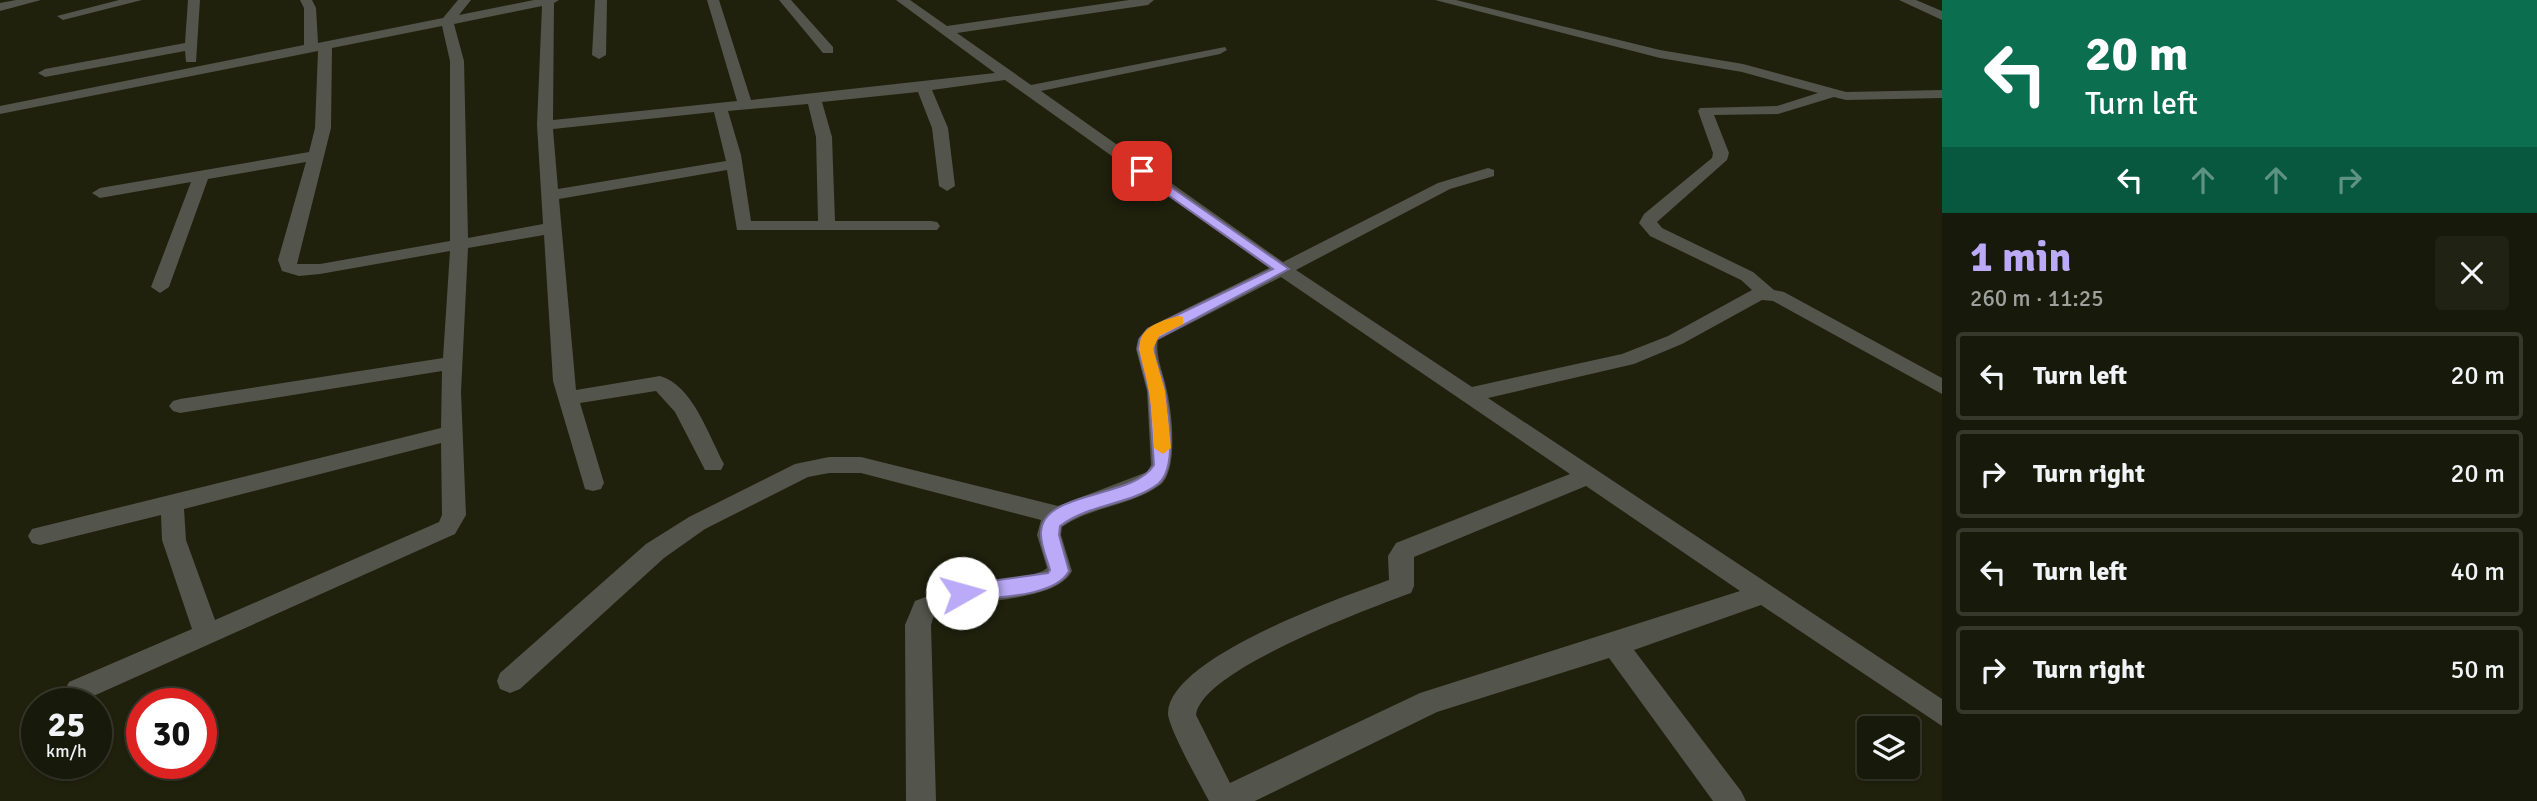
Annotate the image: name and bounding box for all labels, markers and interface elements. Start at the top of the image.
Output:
text: 20 m [2085,24,2188,84]
icon: left [1970,28,2061,119]
text: Turn left [2085,84,2198,123]
pin [1112,141,1172,201]
icon: arrive [1123,152,1161,190]
icon: left [2111,161,2149,199]
icon: ahead [2184,161,2222,199]
icon: ahead [2257,161,2295,199]
icon: right [2330,161,2368,199]
text: 1 min [1970,232,2071,283]
button: close [2435,236,2509,310]
text: 260 m · 11:25 [1970,284,2104,313]
icon: left [1974,357,2012,395]
text: Turn left [2033,360,2127,392]
text: 20 m [2450,360,2505,392]
icon: right [1974,455,2012,493]
text: Turn right [2033,458,2145,490]
text: 20 m [2450,458,2505,490]
icon: left [1974,553,2012,591]
position arrow [925,556,999,630]
text: Turn left [2033,556,2127,588]
text: 40 m [2450,556,2505,588]
icon: right [1974,651,2012,689]
text: Turn right [2033,654,2145,686]
text: 50 m [2450,654,2505,686]
speed limit sign: 30 [126,688,217,779]
text: 25 [48,703,85,746]
map controls [1857,716,1920,779]
button: layers [1857,716,1920,779]
text: km/h [46,740,87,762]

